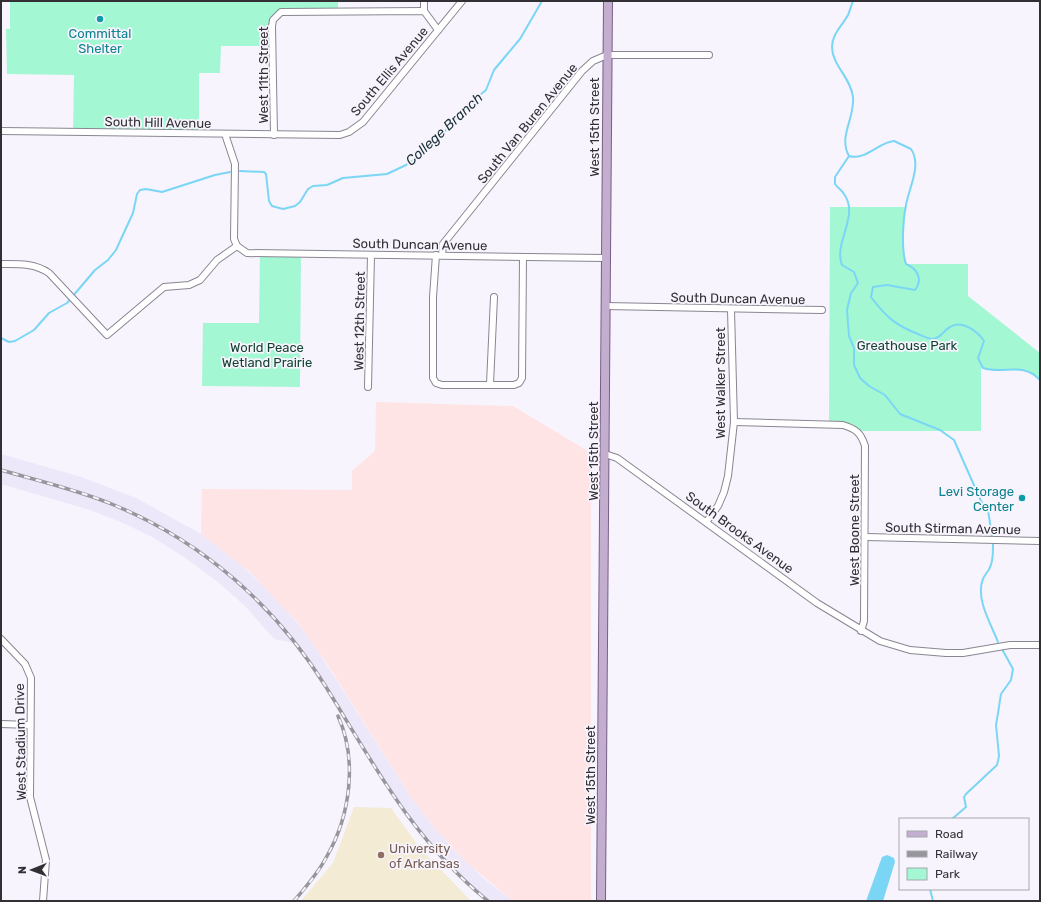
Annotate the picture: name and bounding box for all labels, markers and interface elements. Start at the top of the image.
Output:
marker: Committal Shelter [95,14,105,24]
street label: South Ellis Avenue [348,24,431,119]
place label: Committal Shelter [69,26,131,56]
street label: West 11th Street [256,26,271,124]
street label: South Van Buren Avenue [474,60,580,186]
street label: West 15th Street [587,77,602,177]
water label: College Branch [402,89,486,169]
street label: South Hill Avenue [105,114,211,131]
street label: South Duncan Avenue [352,236,488,253]
street label: West 12th Street [351,271,368,371]
street label: South Duncan Avenue [670,290,806,307]
street label: West Walker Street [713,327,728,439]
park label: Greathouse Park [857,338,958,353]
park label: World Peace Wetland Prairie [222,340,312,370]
street label: West 15th Street [586,401,601,501]
street label: West Boone Street [847,474,862,586]
place label: Levi Storage Center [939,484,1014,514]
street label: South Brooks Avenue [683,488,797,577]
marker: Levi Storage Center [1017,493,1027,503]
street label: South Stirman Avenue [885,520,1021,537]
street label: West Stadium Drive [12,683,29,801]
street label: West 15th Street [583,725,598,825]
legend [899,818,1029,890]
text: Road [935,827,963,841]
place label: University of Arkansas [389,841,460,871]
text: Railway [935,847,978,861]
north arrow [12,850,52,890]
marker: University of Arkansas [376,850,386,860]
text: N [16,866,29,874]
text: Park [935,867,961,881]

